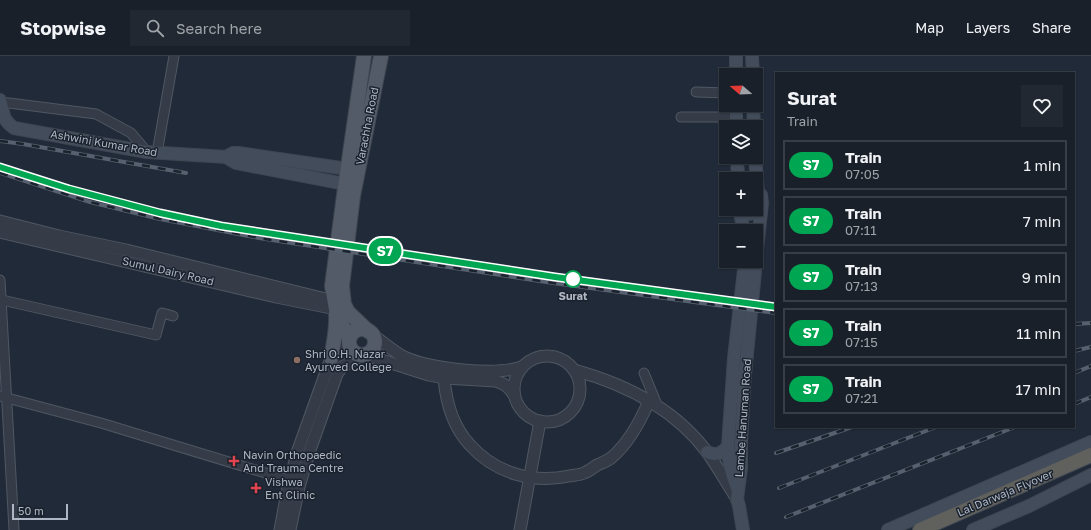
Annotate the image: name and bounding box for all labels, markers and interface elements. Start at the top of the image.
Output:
search box [130,10,410,46]
text: Stopwise [20,16,106,39]
icon: search [144,17,166,39]
text: Search here [176,19,262,37]
text: Map [915,19,944,36]
text: Layers [966,19,1010,36]
text: Share [1032,19,1071,36]
north arrow [719,68,763,112]
map controls [719,68,763,268]
button: heart [1021,85,1063,127]
street label: Varachha Road [353,86,380,166]
text: Surat [787,86,837,109]
text: Train [787,113,818,129]
button: layers [719,120,763,164]
street label: Ashwini Kumar Road [50,127,158,158]
text: Train [845,148,882,166]
text: S7 [802,156,820,173]
text: 1 min [1023,156,1061,174]
text: 07:05 [845,166,879,182]
button: + [719,172,763,216]
text: Train [845,204,882,222]
text: S7 [802,212,820,229]
text: 7 min [1023,212,1061,230]
text: 07:11 [845,222,876,238]
button: − [719,224,763,268]
line badge: S7 [367,238,403,264]
text: S7 [376,242,394,259]
street label: Sumul Dairy Road [121,254,215,287]
text: Train [845,260,882,278]
text: S7 [802,268,820,285]
text: 9 min [1022,268,1061,286]
marker: Surat [564,270,582,288]
text: 07:13 [845,278,878,294]
place label: Surat [559,289,588,302]
text: Train [845,316,882,334]
text: S7 [802,324,820,341]
text: 11 min [1016,324,1061,342]
text: 07:15 [845,334,878,350]
place label: Shri O.H. Nazar Ayurved College [305,347,392,373]
marker: Shri O.H. Nazar Ayurved College [292,355,302,365]
street label: Lambe Hanuman Road [732,358,753,478]
text: Train [845,372,882,390]
text: S7 [802,380,820,397]
text: 17 min [1016,380,1061,398]
text: 07:21 [845,390,878,406]
place label: Navin Orthopaedic And Trauma Centre [243,448,344,474]
marker: Navin Orthopaedic And Trauma Centre [228,455,240,467]
street label: Lal Darwaja Flyover [955,466,1055,519]
place label: Vishwa Ent Clinic [265,475,315,501]
marker: Vishwa Ent Clinic [250,482,262,494]
scale bar [12,502,68,521]
text: 50 m [18,504,44,517]

